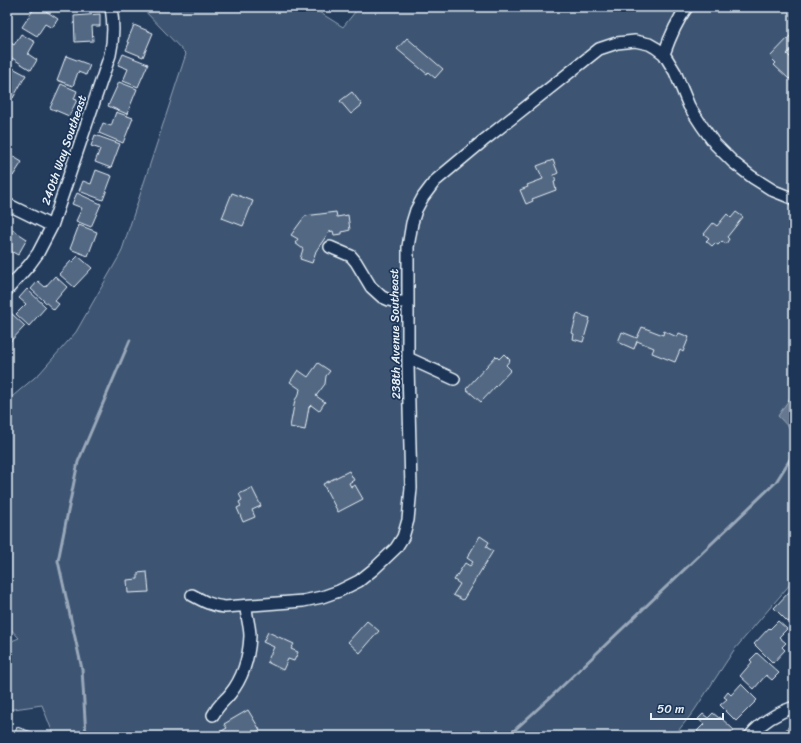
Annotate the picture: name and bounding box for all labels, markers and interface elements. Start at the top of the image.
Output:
street label: 240th Way Southeast [35,92,93,208]
street label: 238th Avenue Southeast [383,269,407,399]
scale bar [651,695,723,721]
text: 50 m [657,698,684,720]

